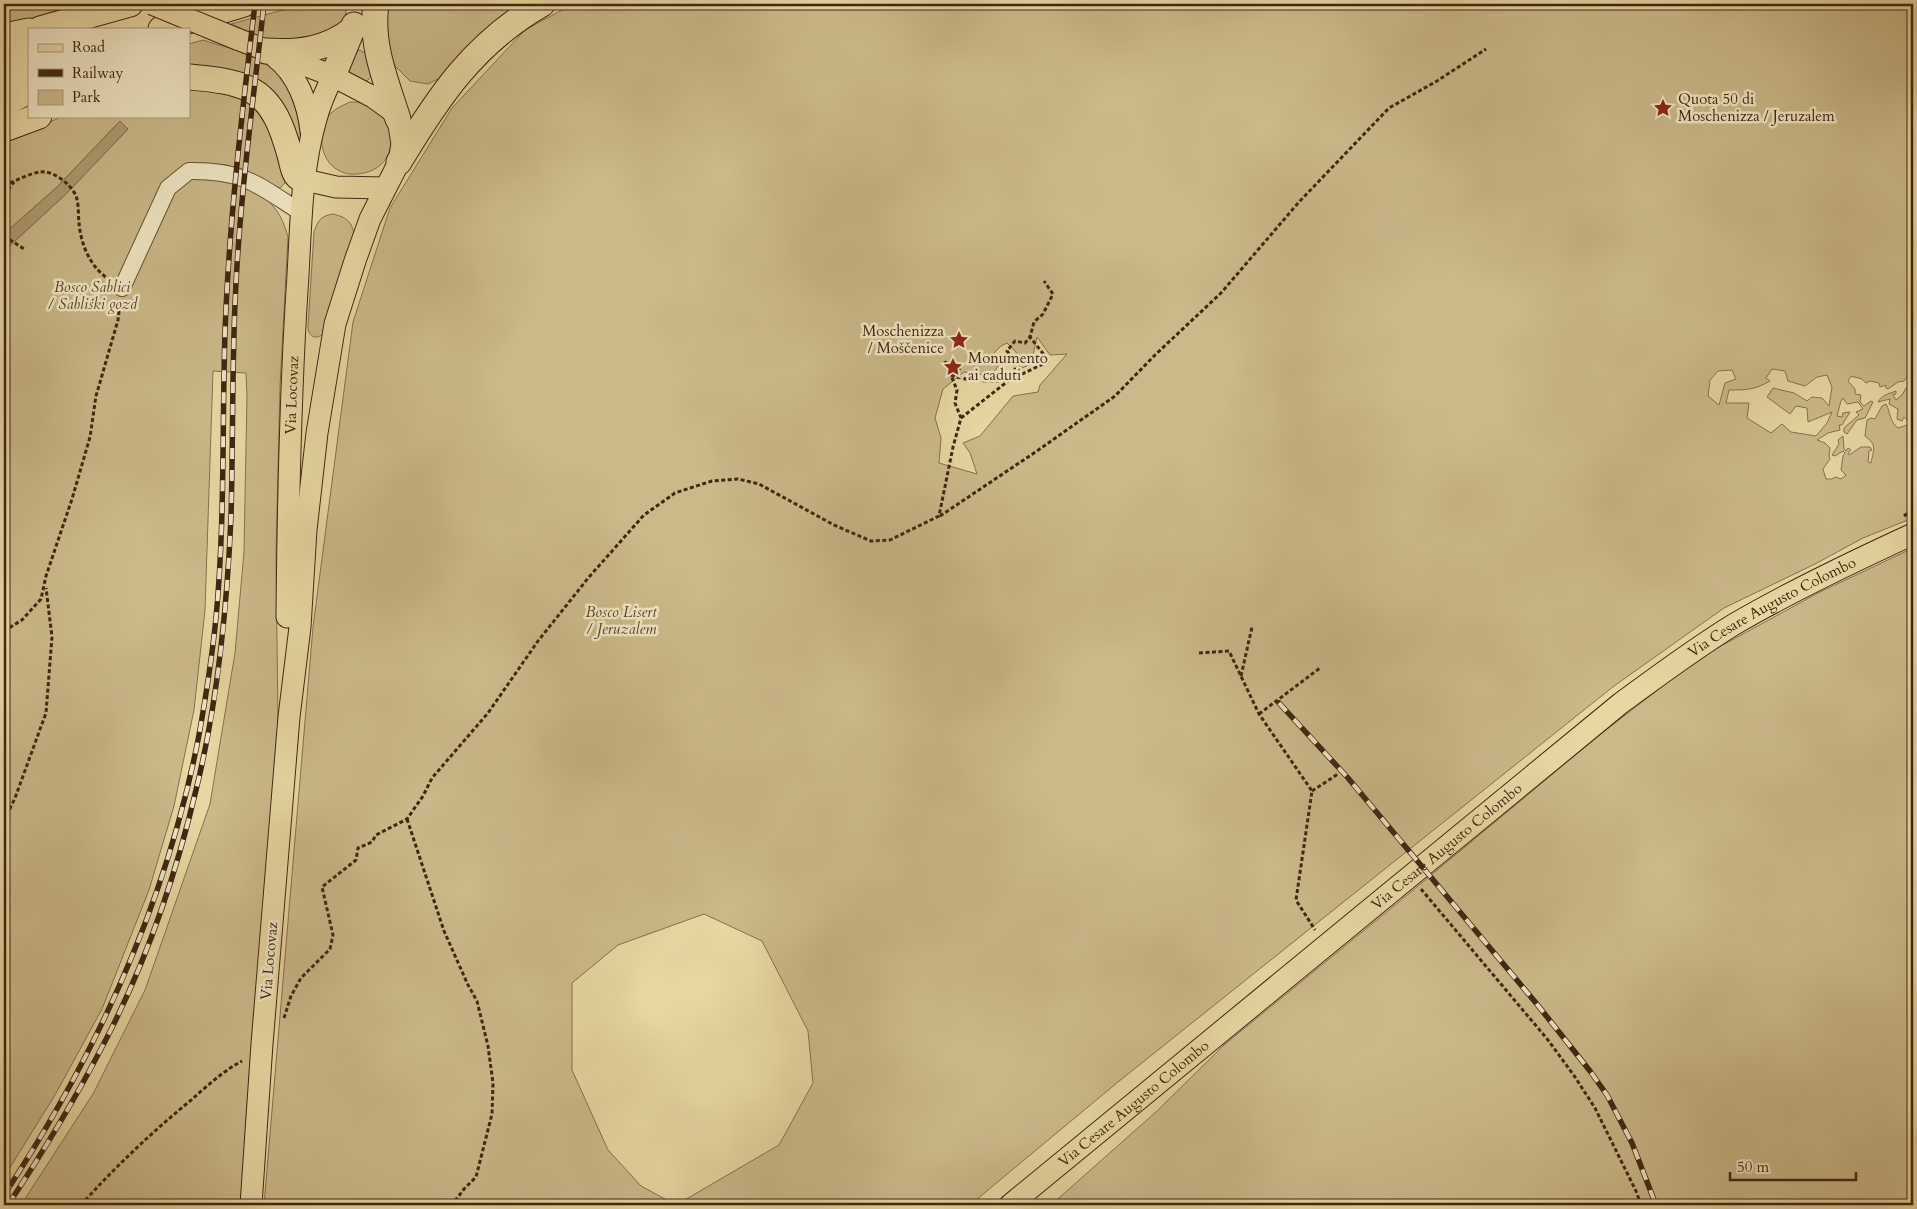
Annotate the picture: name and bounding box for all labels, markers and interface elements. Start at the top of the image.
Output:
legend [28,28,190,118]
text: Road [72,37,105,57]
text: Railway [72,63,123,83]
text: Park [72,87,101,107]
place label: Quota 50 di Moschenizza / Jeruzalem [1678,89,1835,126]
place icon: Quota 50 di Moschenizza / Jeruzalem [1652,97,1674,119]
park label: Bosco Sablici / Sabliški gozd [47,277,138,314]
place label: Moschenizza / Moščenice [862,321,945,358]
place icon: Moschenizza / Moščenice [948,329,970,351]
place label: Monumento ai caduti [968,348,1048,385]
street label: Via Locovaz [280,355,303,435]
place icon: Monumento ai caduti [942,356,964,378]
street label: Via Cesare Augusto Colombo [1684,552,1859,662]
park label: Bosco Lisert / Jeruzalem [585,602,657,639]
street label: Via Cesare Augusto Colombo [1367,778,1526,914]
street label: Via Locovaz [256,921,282,1001]
street label: Via Cesare Augusto Colombo [1054,1035,1213,1171]
scale bar [1730,1149,1856,1181]
text: 50 m [1737,1157,1769,1177]

